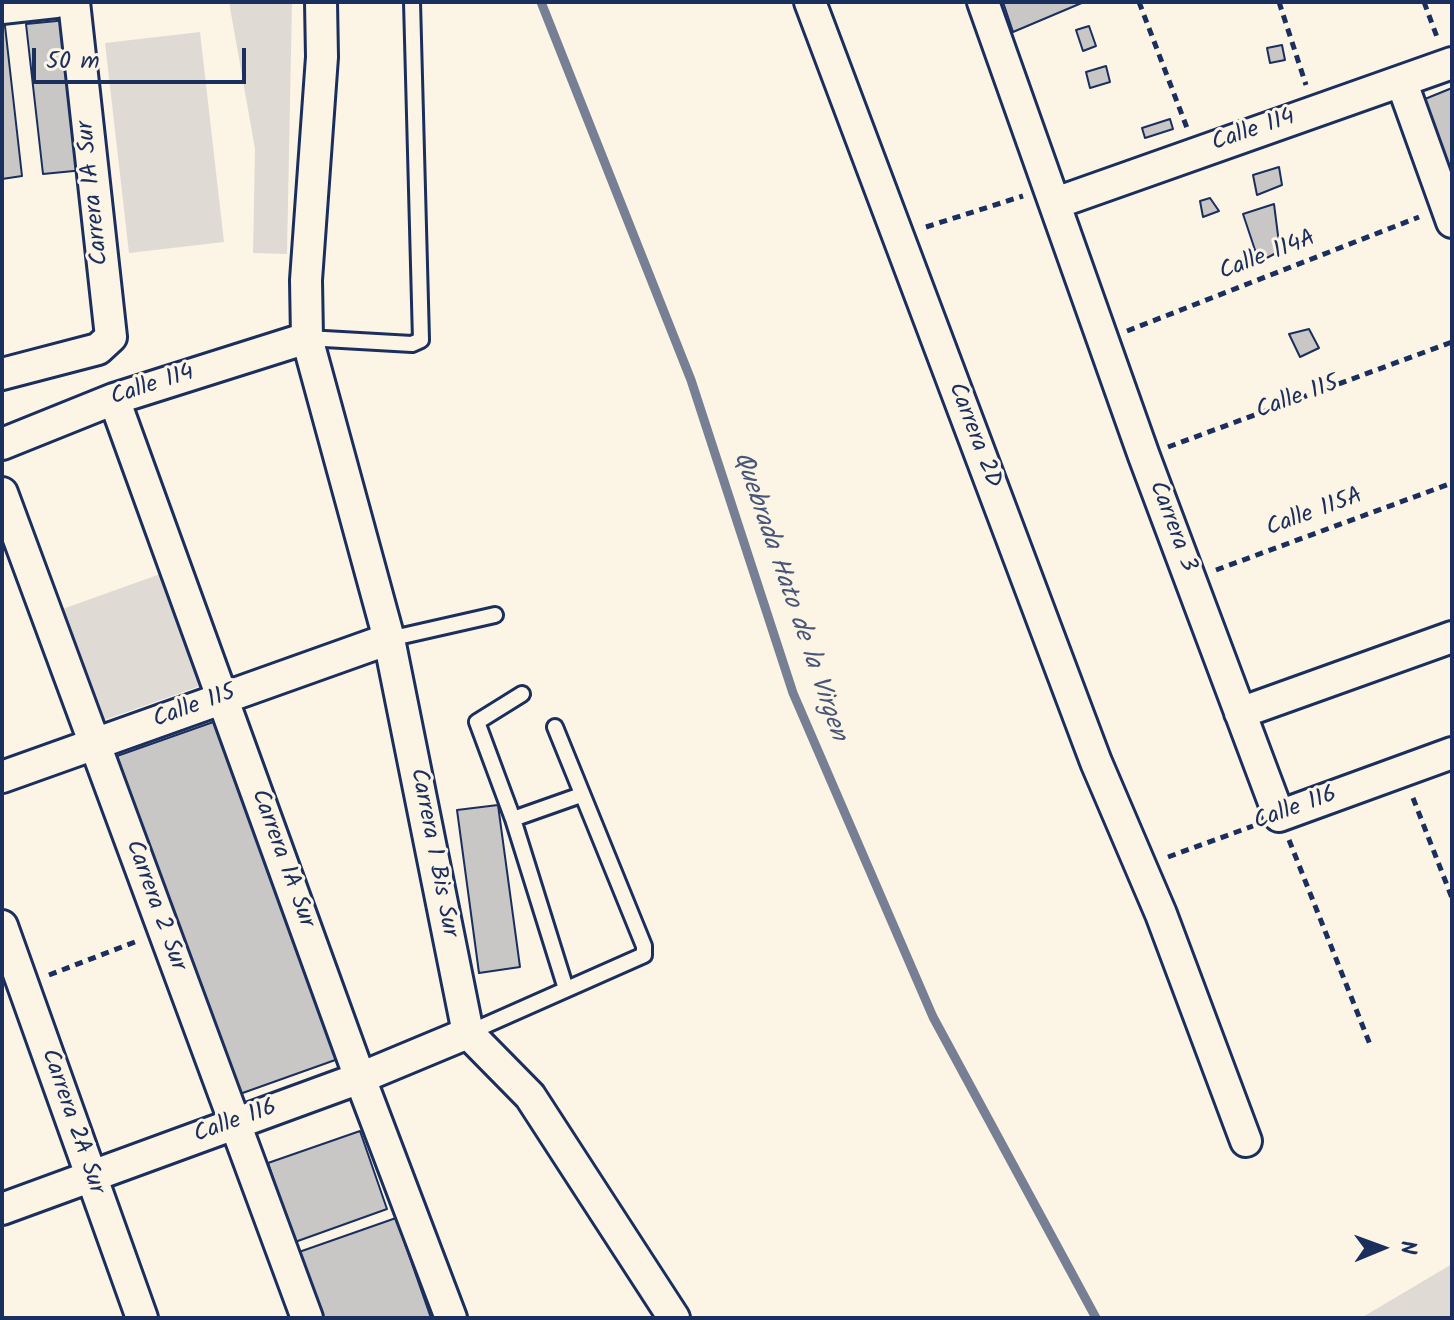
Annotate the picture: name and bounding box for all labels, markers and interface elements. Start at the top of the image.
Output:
scale bar [36,32,250,82]
text: 50 m [46,42,100,81]
street label: Calle 114 [1209,104,1299,160]
street label: Carrera 1A Sur [73,119,117,267]
street label: Calle 114A [1216,226,1320,288]
street label: Calle 114 [108,360,198,414]
street label: Calle 115 [1253,371,1343,427]
street label: Carrera 2D [940,379,1006,493]
water label: Quebrada Hato de la Virgen [724,448,852,746]
street label: Carrera 3 [1141,478,1201,576]
street label: Calle 115A [1263,483,1367,545]
street label: Calle 115 [150,680,240,736]
street label: Carrera 1 Bis Sur [402,766,462,940]
street label: Calle 116 [1251,782,1341,838]
street label: Carrera 1A Sur [243,786,319,932]
street label: Carrera 2 Sur [117,837,191,975]
street label: Carrera 2A Sur [33,1046,109,1198]
street label: Calle 116 [191,1095,281,1151]
north arrow [1342,1208,1422,1288]
text: N [1389,1240,1424,1255]

